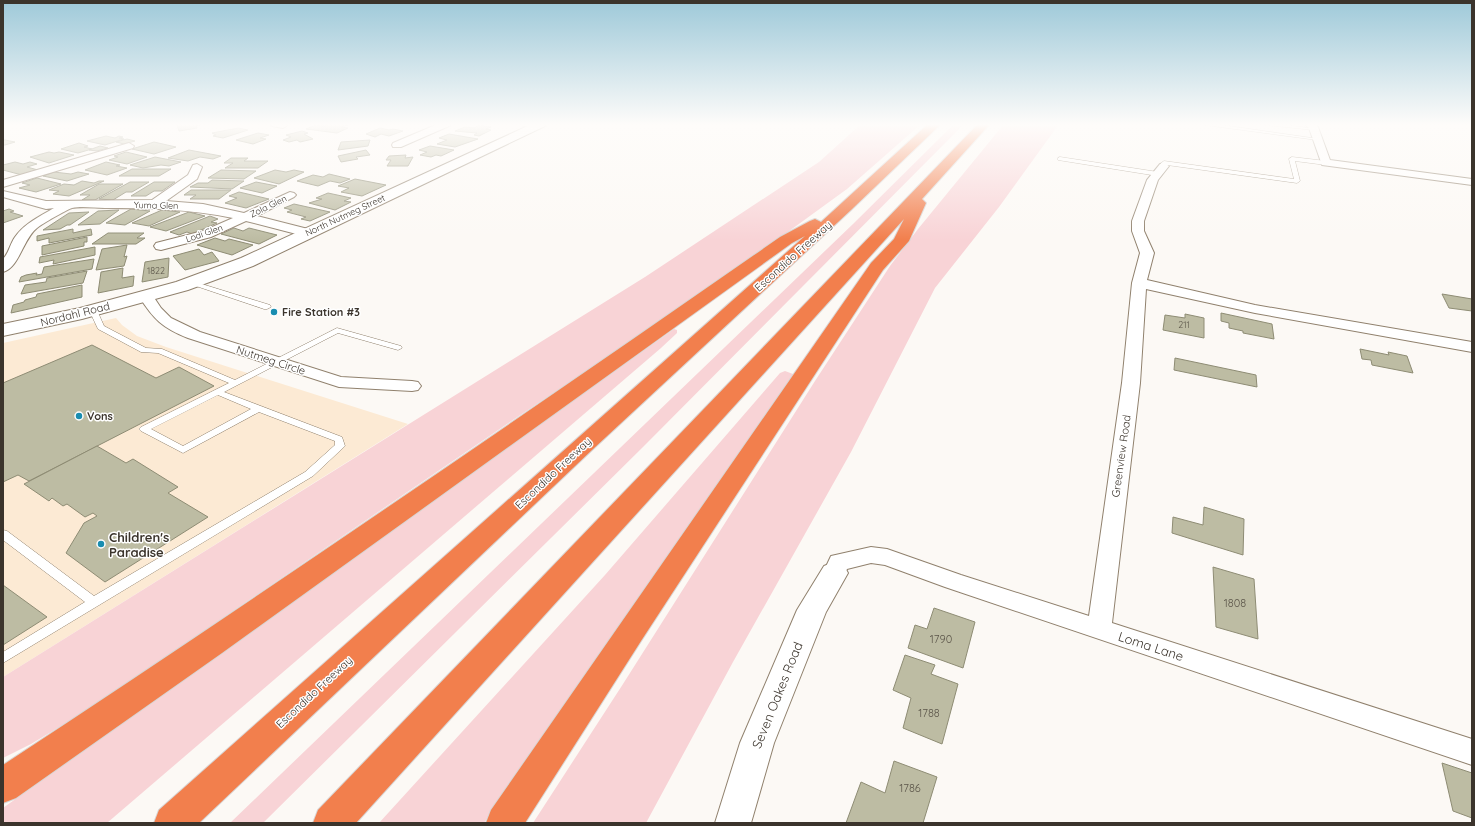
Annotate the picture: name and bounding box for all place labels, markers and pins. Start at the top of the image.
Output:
place label: Fire Station #3 [282,305,360,319]
marker: Fire Station #3 [269,307,279,317]
place label: Vons [87,409,113,423]
marker: Vons [74,411,84,421]
place label: Children's Paradise [109,529,169,560]
marker: Children's Paradise [96,539,106,549]

